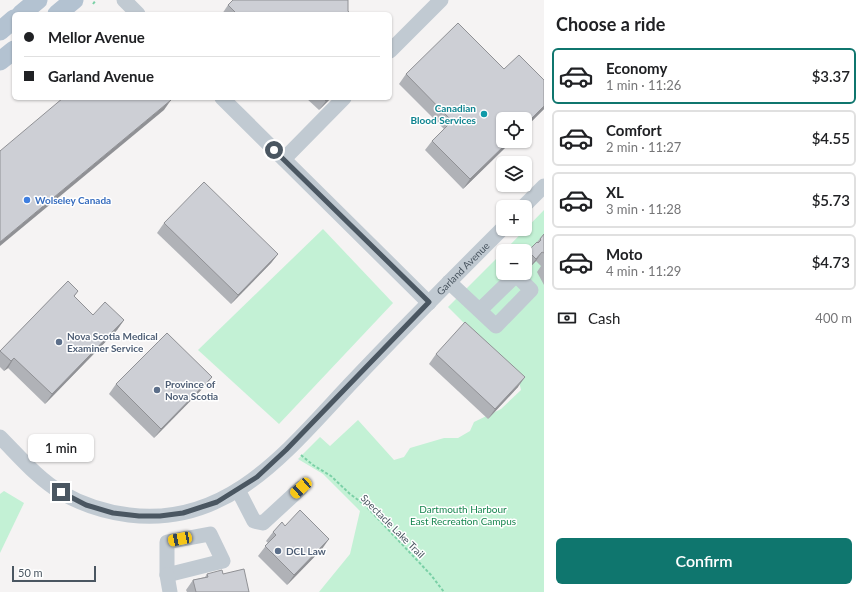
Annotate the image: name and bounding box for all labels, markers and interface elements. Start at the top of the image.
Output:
text: Choose a ride [556,13,665,35]
text: Mellor Avenue [48,28,145,46]
icon: car [558,58,594,94]
text: Economy [606,59,667,77]
text: Garland Avenue [48,67,154,85]
text: $3.37 [812,67,850,85]
text: 1 min · 11:26 [606,77,681,93]
place label: Canadian Blood Services [411,102,477,126]
marker: Canadian Blood Services [479,109,489,119]
map controls [496,112,532,280]
button: locate [496,112,532,148]
icon: car [558,120,594,156]
text: Comfort [606,121,662,139]
text: $4.55 [812,129,850,147]
text: 2 min · 11:27 [606,139,681,155]
route start [265,141,283,159]
button: layers [496,156,532,192]
icon: car [558,182,594,218]
text: XL [606,183,624,201]
text: $5.73 [812,191,850,209]
place label: Wolseley Canada [35,194,111,206]
marker: Wolseley Canada [22,195,32,205]
button: + [496,200,532,236]
text: 3 min · 11:28 [606,201,681,217]
street label: Garland Avenue [434,239,492,297]
button: − [496,244,532,280]
icon: car [558,244,594,280]
text: Moto [606,245,643,263]
text: $4.73 [812,253,850,271]
text: 4 min · 11:29 [606,263,681,279]
icon: cash [556,307,578,329]
text: Cash [588,309,620,327]
text: 400 m [815,310,852,326]
place label: Nova Scotia Medical Examiner Service [67,330,158,354]
marker: Nova Scotia Medical Examiner Service [54,337,64,347]
place label: Province of Nova Scotia [165,378,218,402]
marker: Province of Nova Scotia [152,385,162,395]
callout: 1 min [28,434,94,462]
text: 1 min [45,440,77,456]
car [288,476,314,500]
route end [52,483,70,501]
street label: Spectacle Lake Trail [359,492,427,560]
park label: Dartmouth Harbour East Recreation Campus [410,503,516,527]
car [167,531,193,547]
button: Confirm [556,538,852,584]
place label: DCL Law [286,545,326,557]
marker: DCL Law [273,546,283,556]
scale bar [12,564,96,583]
text: 50 m [18,566,43,579]

